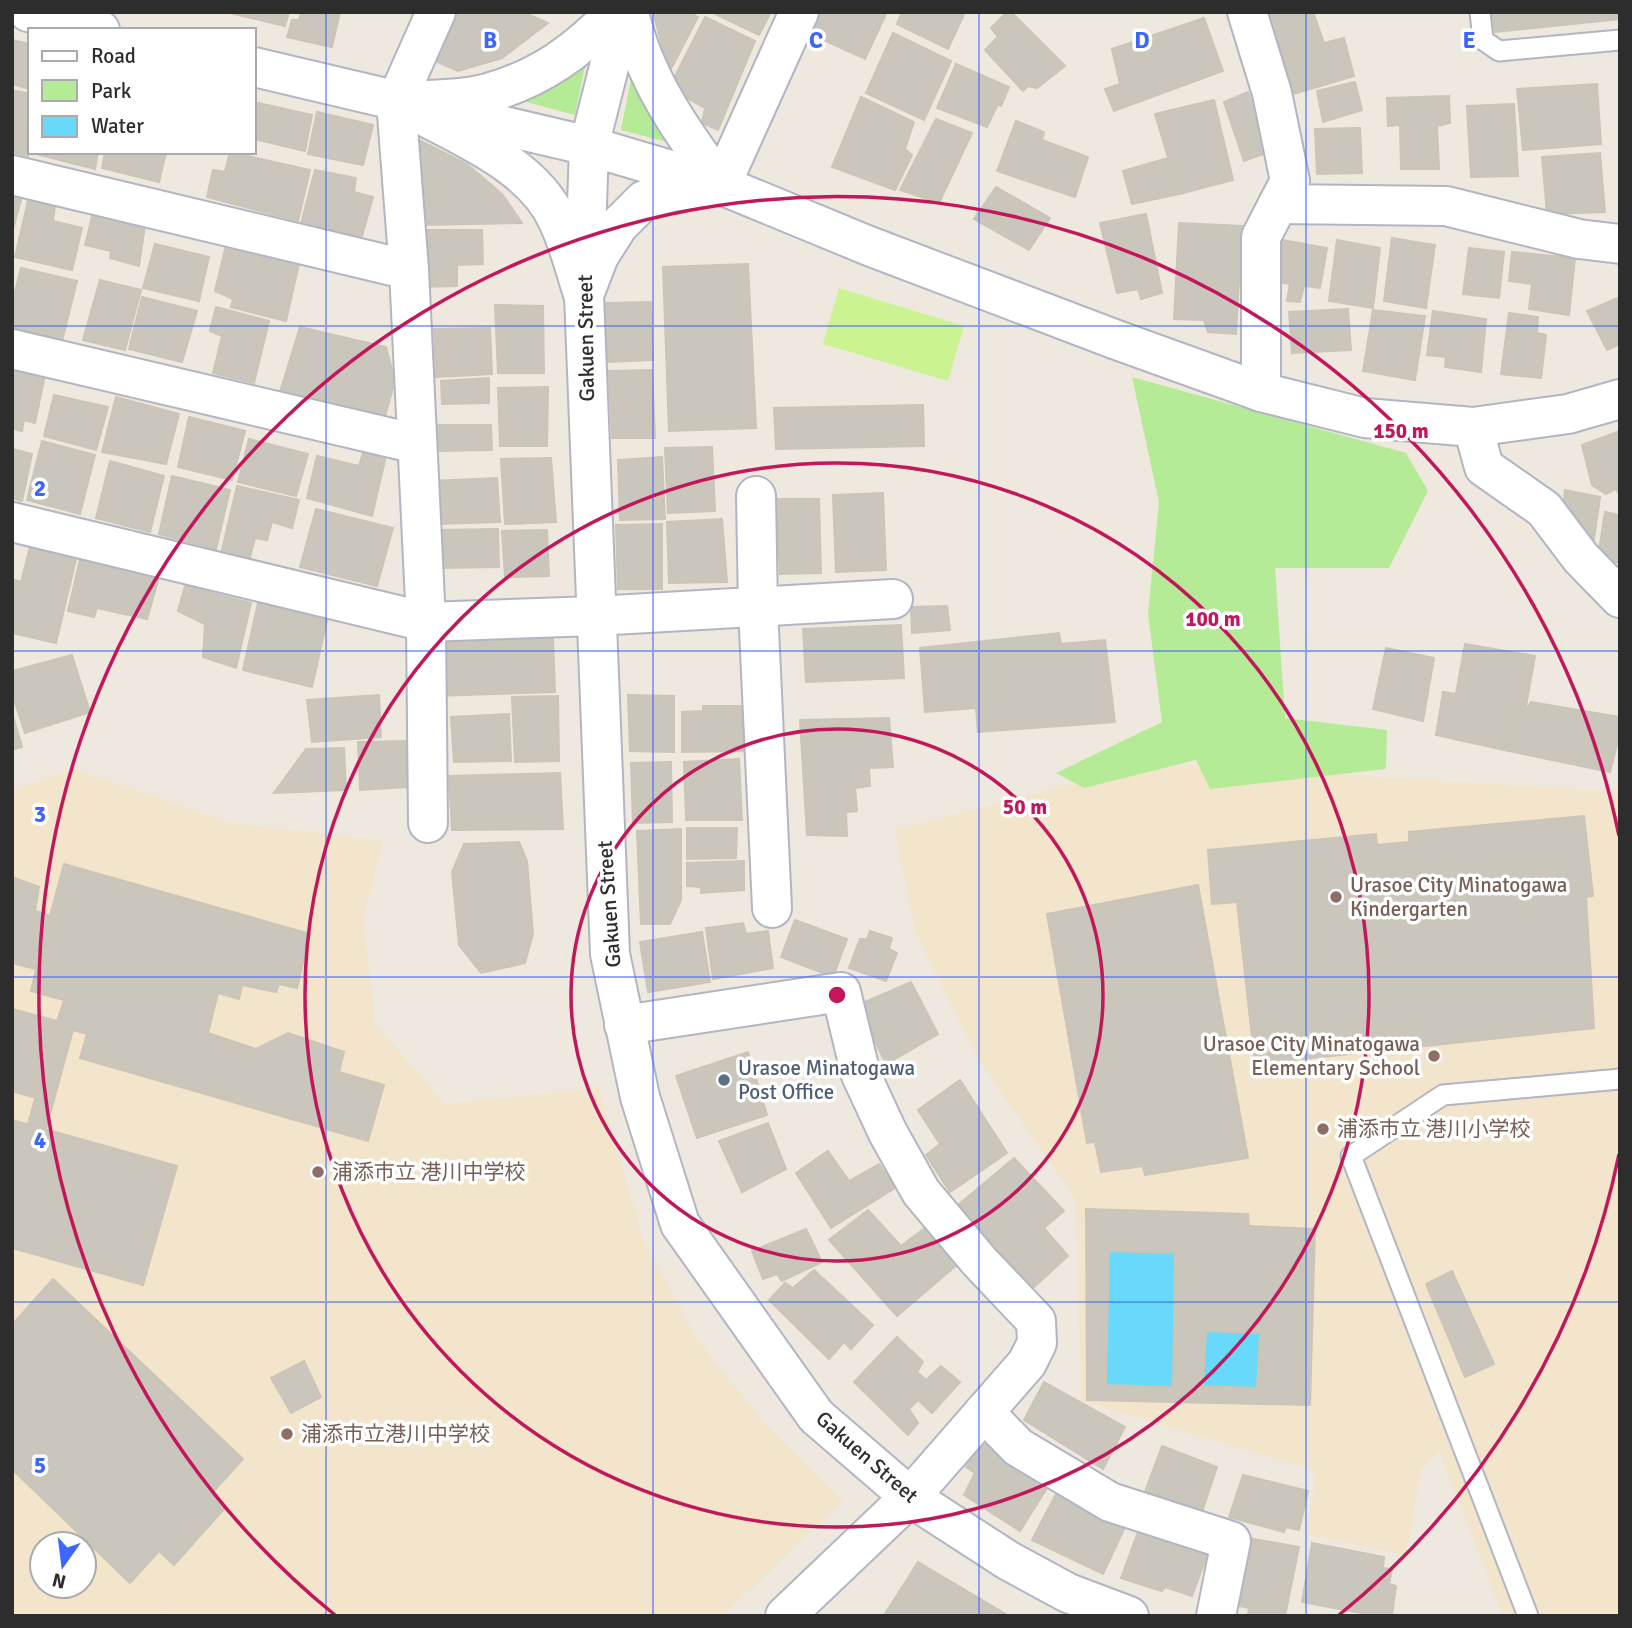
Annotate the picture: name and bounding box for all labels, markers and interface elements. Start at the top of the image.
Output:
text: B [483,26,497,55]
text: C [809,26,823,55]
text: D [1134,26,1150,55]
text: E [1462,26,1476,55]
legend [28,28,256,154]
text: Road [91,43,136,69]
text: Park [91,78,132,104]
text: Water [91,113,144,139]
street label: Gakuen Street [572,274,600,402]
text: 150 m [1373,418,1429,444]
text: 2 [34,474,46,503]
text: 100 m [1185,606,1241,632]
text: 50 m [1003,794,1047,820]
text: 3 [34,800,46,829]
street label: Gakuen Street [592,840,626,968]
place label: Urasoe City Minatogawa Kindergarten [1350,872,1567,922]
marker: Urasoe City Minatogawa Kindergarten [1328,889,1344,905]
centre of rings [825,983,849,1007]
place label: Urasoe City Minatogawa Elementary School [1203,1031,1420,1081]
marker: Urasoe City Minatogawa Elementary School [1426,1048,1442,1064]
place label: Urasoe Minatogawa Post Office [738,1055,915,1105]
marker: Urasoe Minatogawa Post Office [716,1072,732,1088]
place label: 浦添市立 港川小学校 [1337,1116,1531,1142]
marker: 浦添市立 港川小学校 [1315,1121,1331,1137]
text: 4 [34,1126,46,1155]
place label: 浦添市立 港川中学校 [332,1159,526,1185]
marker: 浦添市立 港川中学校 [310,1164,326,1180]
street label: Gakuen Street [811,1406,923,1508]
place label: 浦添市立港川中学校 [301,1421,490,1447]
marker: 浦添市立港川中学校 [279,1426,295,1442]
text: 5 [34,1451,46,1480]
north arrow [28,1530,98,1600]
text: N [50,1567,68,1594]

